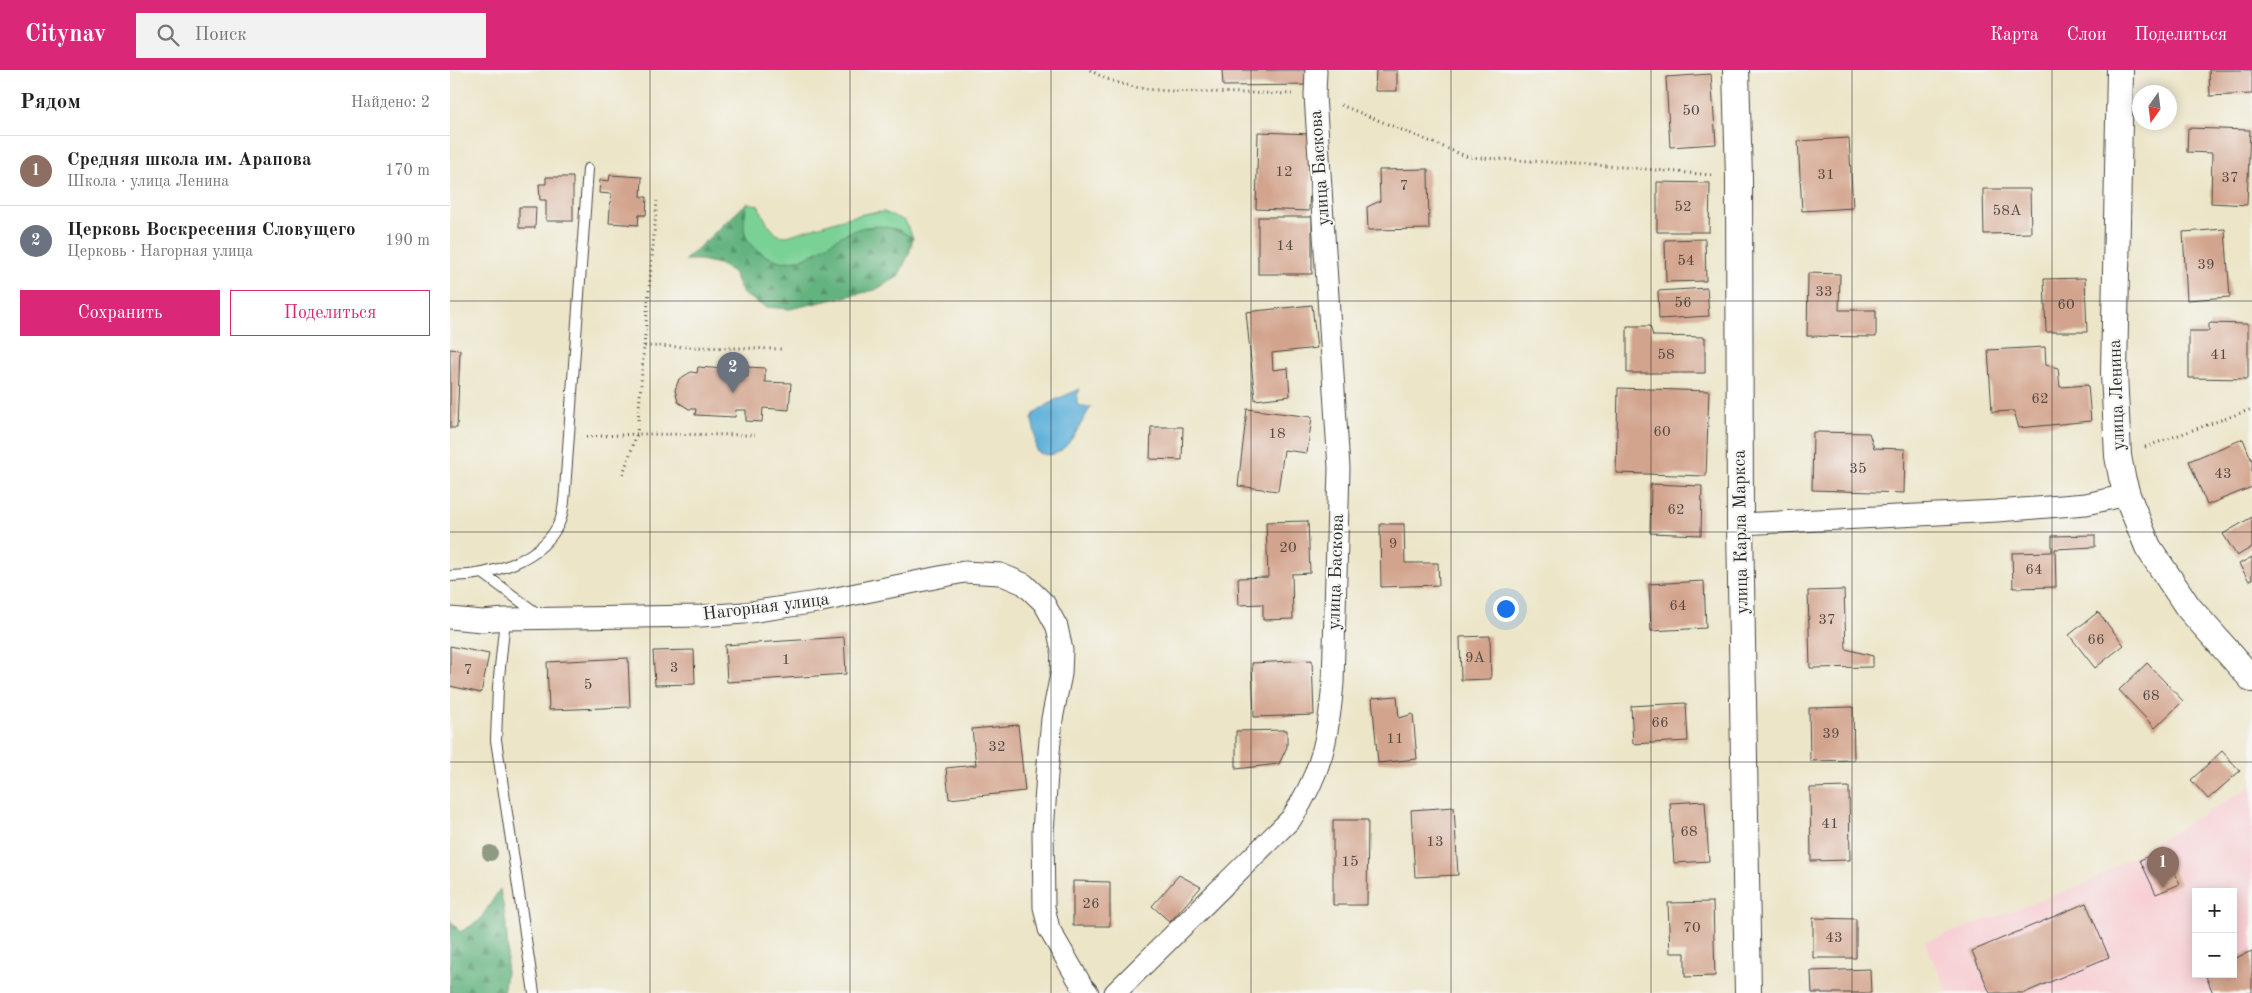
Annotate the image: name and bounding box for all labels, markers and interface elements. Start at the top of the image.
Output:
search box [136,13,486,58]
icon: search [154,21,182,49]
text: Citynav [25,23,106,47]
text: Поиск [194,26,247,45]
text: Карта [1990,26,2039,44]
text: Слои [2067,26,2106,44]
text: Поделиться [2134,26,2227,44]
north arrow [2132,85,2177,130]
text: Рядом [20,92,81,113]
text: Найдено: 2 [351,95,430,111]
house number: 50 [1682,104,1700,119]
street label: улица Баскова [1307,109,1333,227]
text: Средняя школа им. Арапова [67,151,312,170]
text: 1 [31,163,41,179]
text: 170 m [385,163,430,179]
house number: 12 [1275,165,1293,180]
house number: 31 [1817,168,1835,183]
house number: 37 [2221,171,2239,186]
text: Школа · улица Ленина [67,174,229,190]
house number: 7 [1400,179,1408,194]
house number: 52 [1674,200,1692,215]
house number: 58А [1993,204,2022,219]
text: Церковь Воскресения Словущего [67,221,356,240]
text: 2 [31,233,41,249]
text: 190 m [385,233,430,249]
house number: 14 [1276,239,1294,254]
text: Церковь · Нагорная улица [67,244,253,260]
house number: 54 [1677,254,1695,269]
house number: 39 [2197,258,2215,273]
house number: 33 [1815,285,1833,300]
button: Сохранить [20,290,220,336]
button: Поделиться [230,290,430,336]
house number: 56 [1674,296,1692,311]
house number: 60 [2057,298,2075,313]
street label: улица Ленина [2106,339,2128,451]
house number: 58 [1657,348,1675,363]
house number: 41 [2210,348,2228,363]
pin: 2 [717,352,749,393]
house number: 62 [2031,392,2049,407]
house number: 60 [1653,425,1671,440]
house number: 18 [1268,427,1286,442]
street label: улица Карла Маркса [1731,450,1751,614]
house number: 35 [1849,462,1867,477]
house number: 43 [2214,467,2232,482]
house number: 62 [1667,503,1685,518]
street label: улица Баскова [1325,514,1347,630]
house number: 9 [1389,537,1397,552]
house number: 20 [1279,541,1297,556]
house number: 64 [2025,563,2043,578]
street label: Нагорная улица [702,590,830,624]
your location [1493,596,1519,622]
house number: 64 [1669,599,1687,614]
house number: 37 [1818,613,1836,628]
house number: 66 [2087,633,2105,648]
house number: 9А [1465,651,1486,666]
house number: 1 [782,653,790,668]
house number: 3 [670,661,678,676]
house number: 7 [464,663,472,678]
house number: 5 [584,678,592,693]
house number: 68 [2142,689,2160,704]
house number: 66 [1651,716,1669,731]
house number: 39 [1822,727,1840,742]
house number: 11 [1386,732,1404,747]
house number: 32 [988,740,1006,755]
house number: 41 [1821,817,1839,832]
house number: 68 [1680,825,1698,840]
house number: 13 [1426,835,1444,850]
pin: 1 [2147,847,2179,888]
house number: 15 [1341,855,1359,870]
map controls [2192,888,2237,978]
button: + [2192,888,2237,933]
house number: 26 [1082,897,1100,912]
house number: 70 [1683,921,1701,936]
house number: 43 [1825,931,1843,946]
button: − [2192,933,2237,978]

